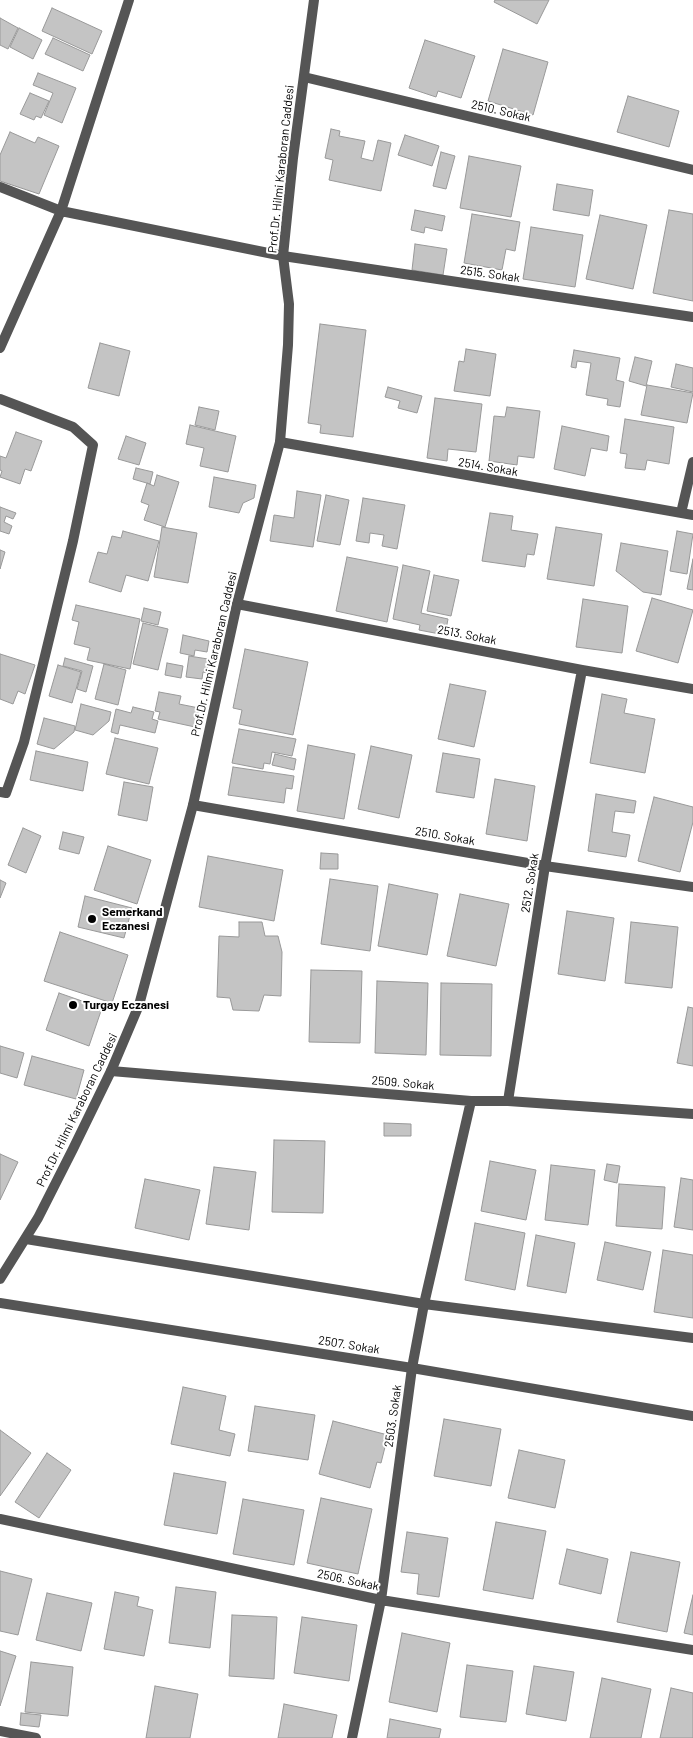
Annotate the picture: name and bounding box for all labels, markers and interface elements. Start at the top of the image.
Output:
street label: Prof.Dr. Hilmi Karaboran Caddesi [265,84,297,254]
street label: 2510. Sokak [470,97,532,125]
street label: 2515. Sokak [459,263,521,285]
street label: 2514. Sokak [457,455,519,479]
street label: Prof.Dr. Hilmi Karaboran Caddesi [188,570,240,738]
street label: 2513. Sokak [436,622,498,648]
street label: 2510. Sokak [414,824,476,848]
street label: 2512. Sokak [518,852,542,914]
place label: Semerkand Eczanesi [102,905,163,933]
marker: Semerkand Eczanesi [86,913,98,925]
place label: Turgay Eczanesi [83,998,169,1012]
marker: Turgay Eczanesi [67,999,79,1011]
street label: Prof.Dr. Hilmi Karaboran Caddesi [33,1031,121,1189]
street label: 2509. Sokak [371,1073,435,1093]
street label: 2507. Sokak [317,1333,381,1357]
street label: 2503. Sokak [381,1384,405,1448]
street label: 2506. Sokak [316,1566,380,1594]

